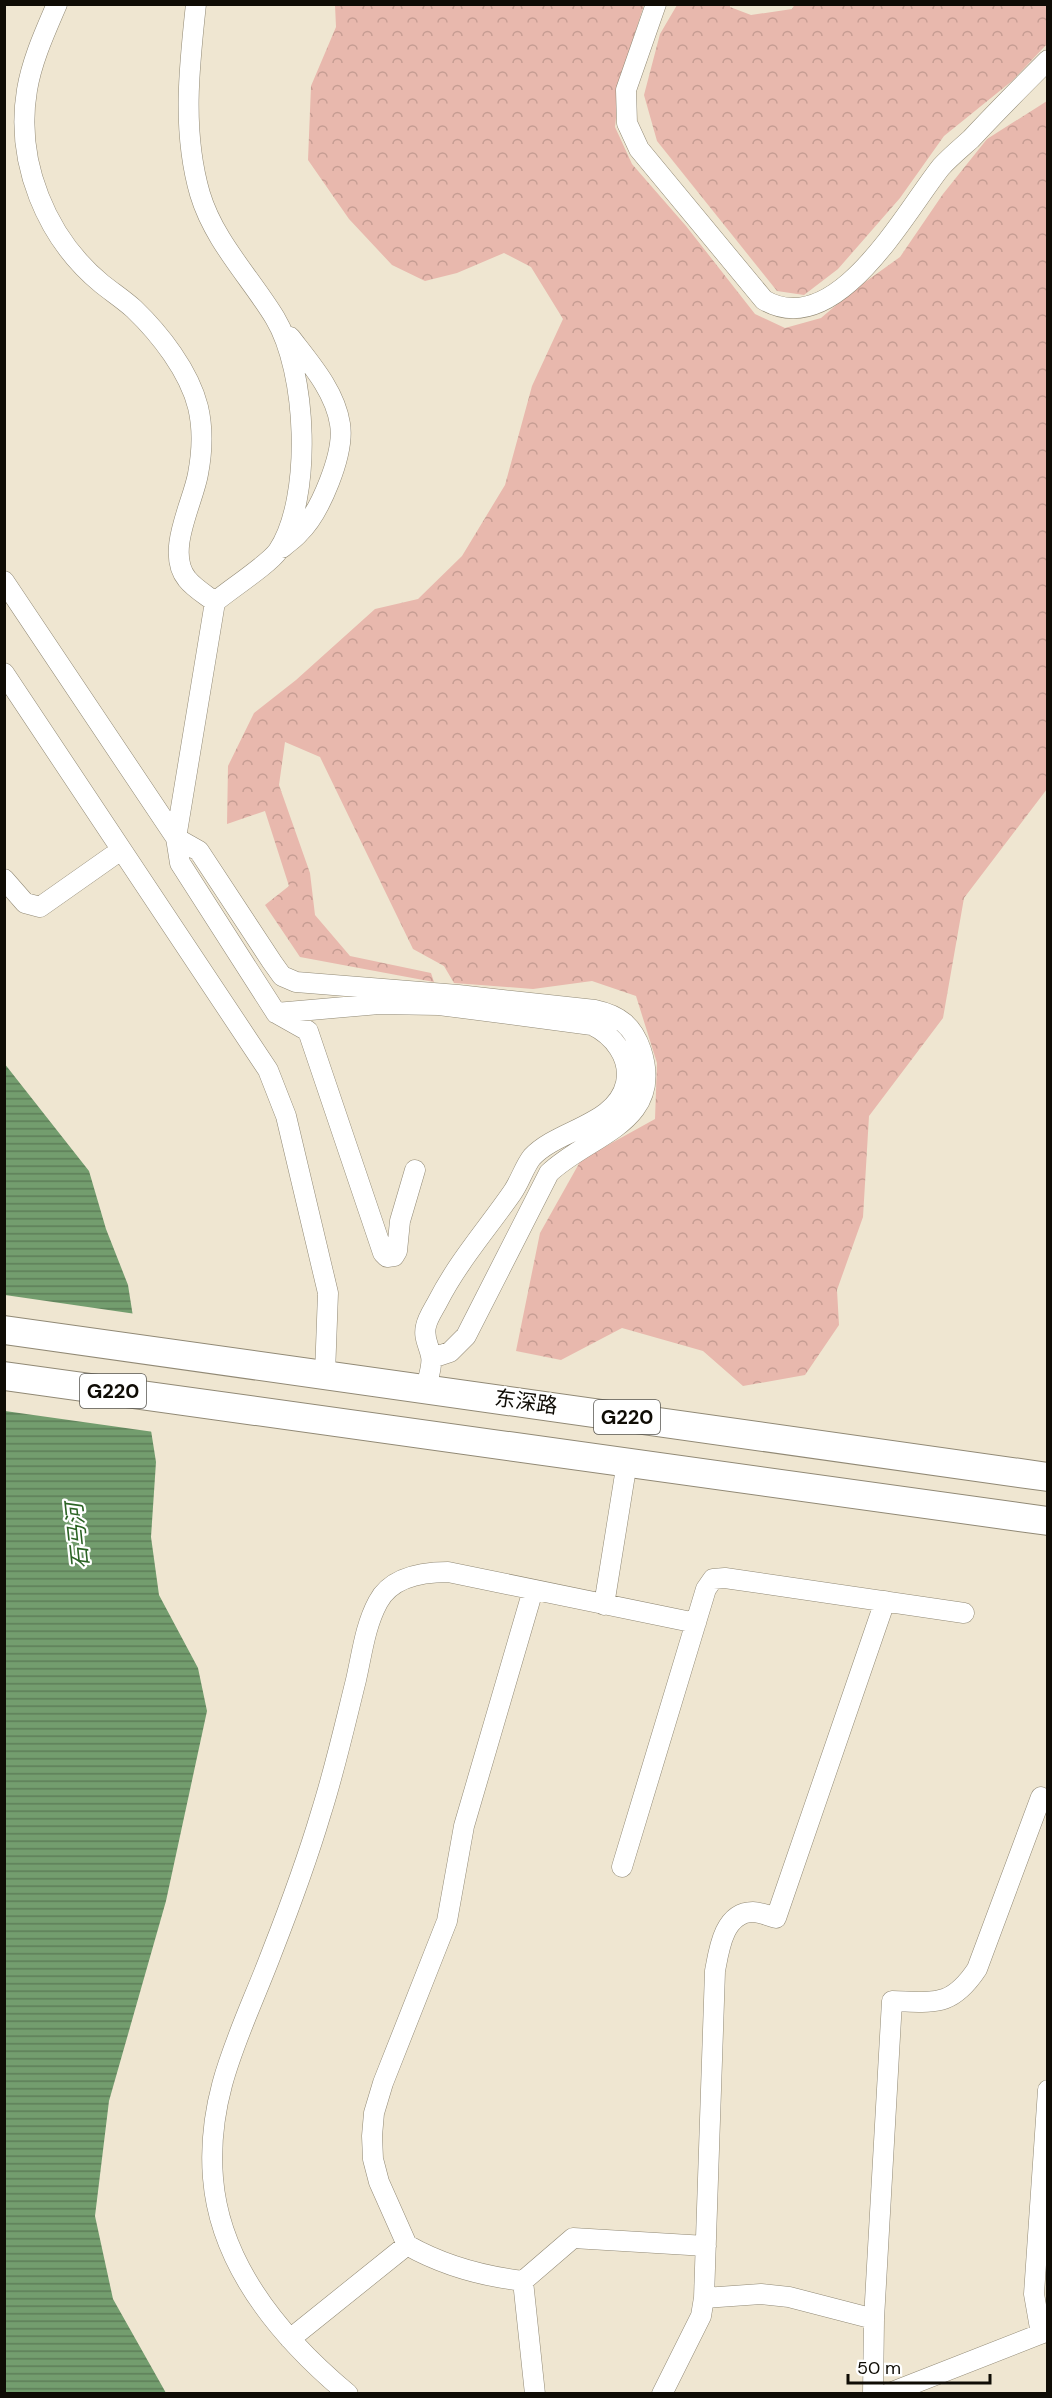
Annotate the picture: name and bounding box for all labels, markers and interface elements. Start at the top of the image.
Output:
road number: G220 [80,1374,146,1408]
street label: 东深路 [493,1384,559,1420]
road number: G220 [594,1400,660,1434]
water label: 石马河 [59,1498,95,1570]
scale bar [848,2347,990,2385]
text: 50 m [857,2356,901,2380]

